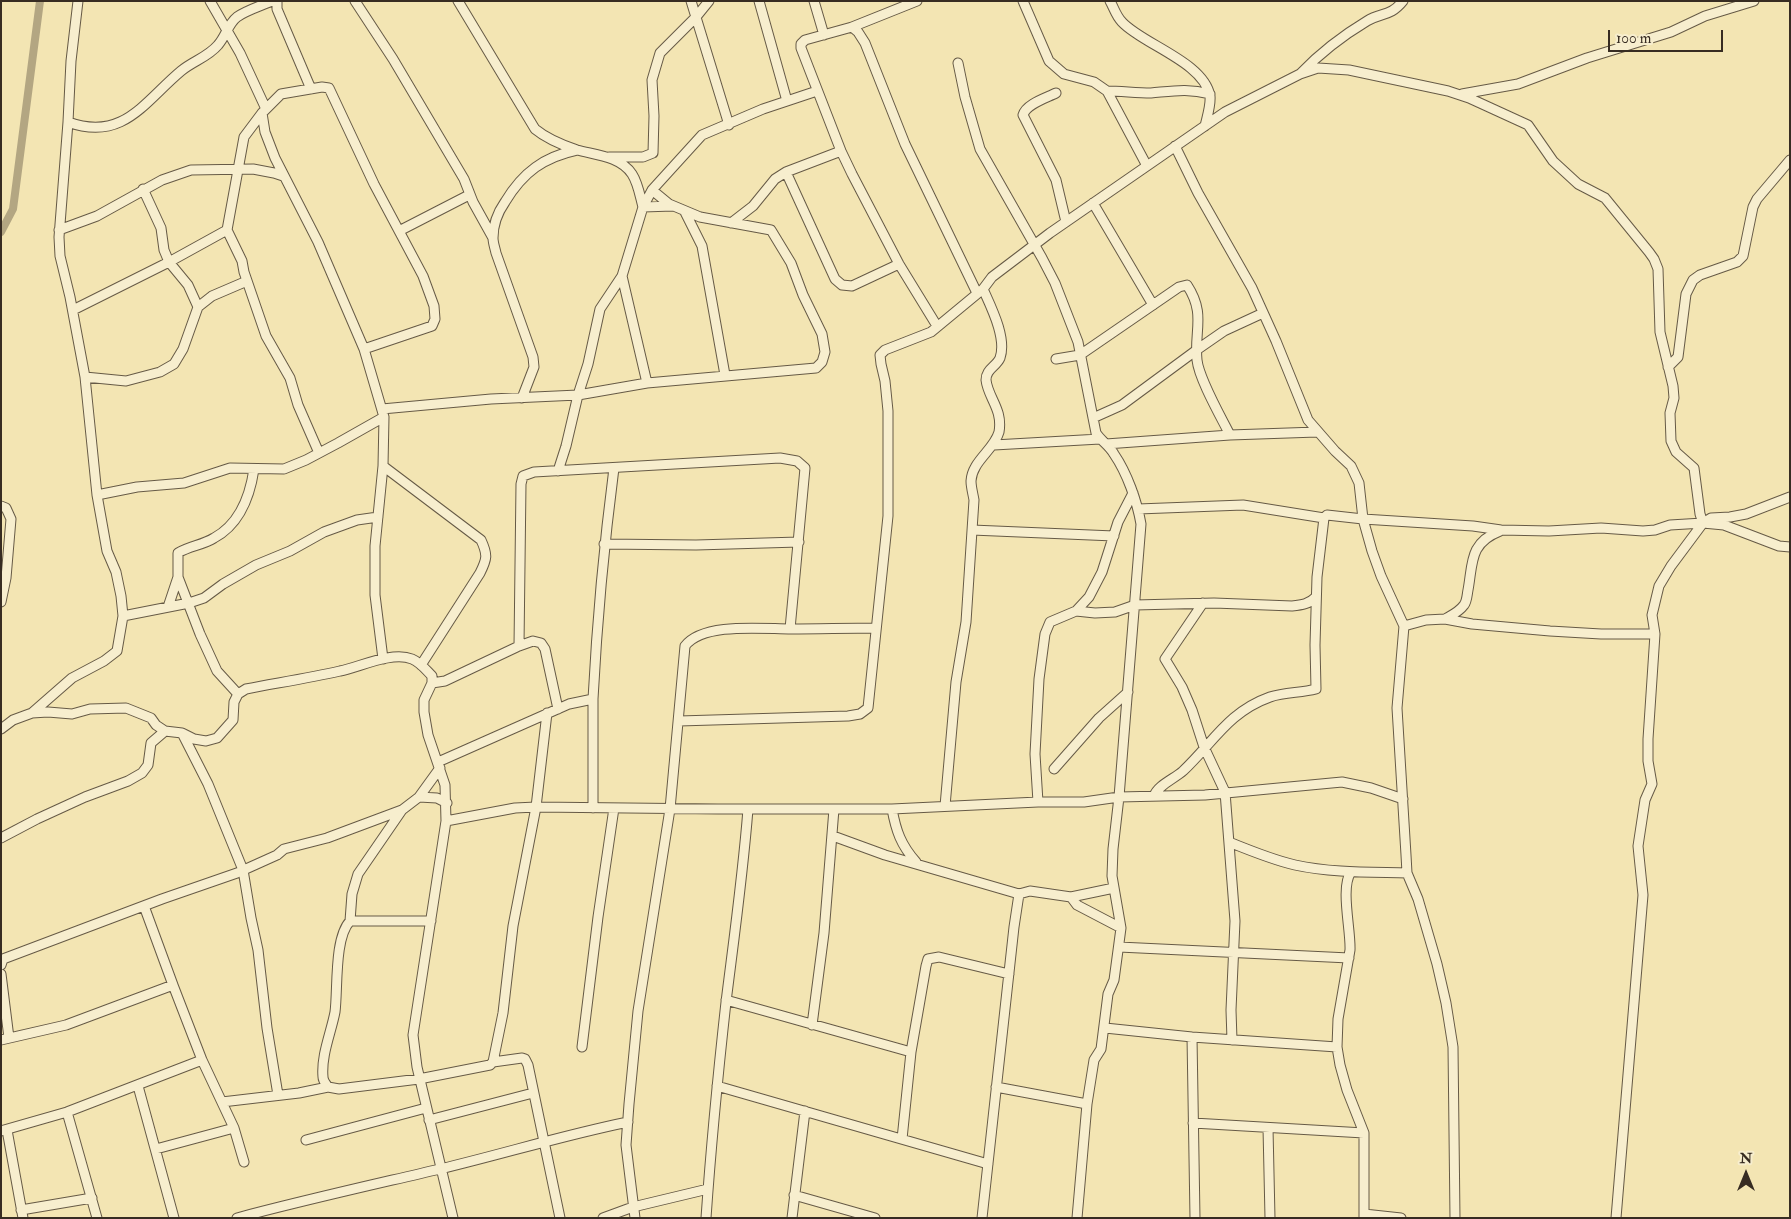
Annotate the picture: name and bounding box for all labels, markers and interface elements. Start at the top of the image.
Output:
scale bar [1611,20,1726,52]
text: 100 m [1616,29,1651,48]
north arrow [1721,1149,1771,1199]
text: N [1740,1150,1752,1167]

